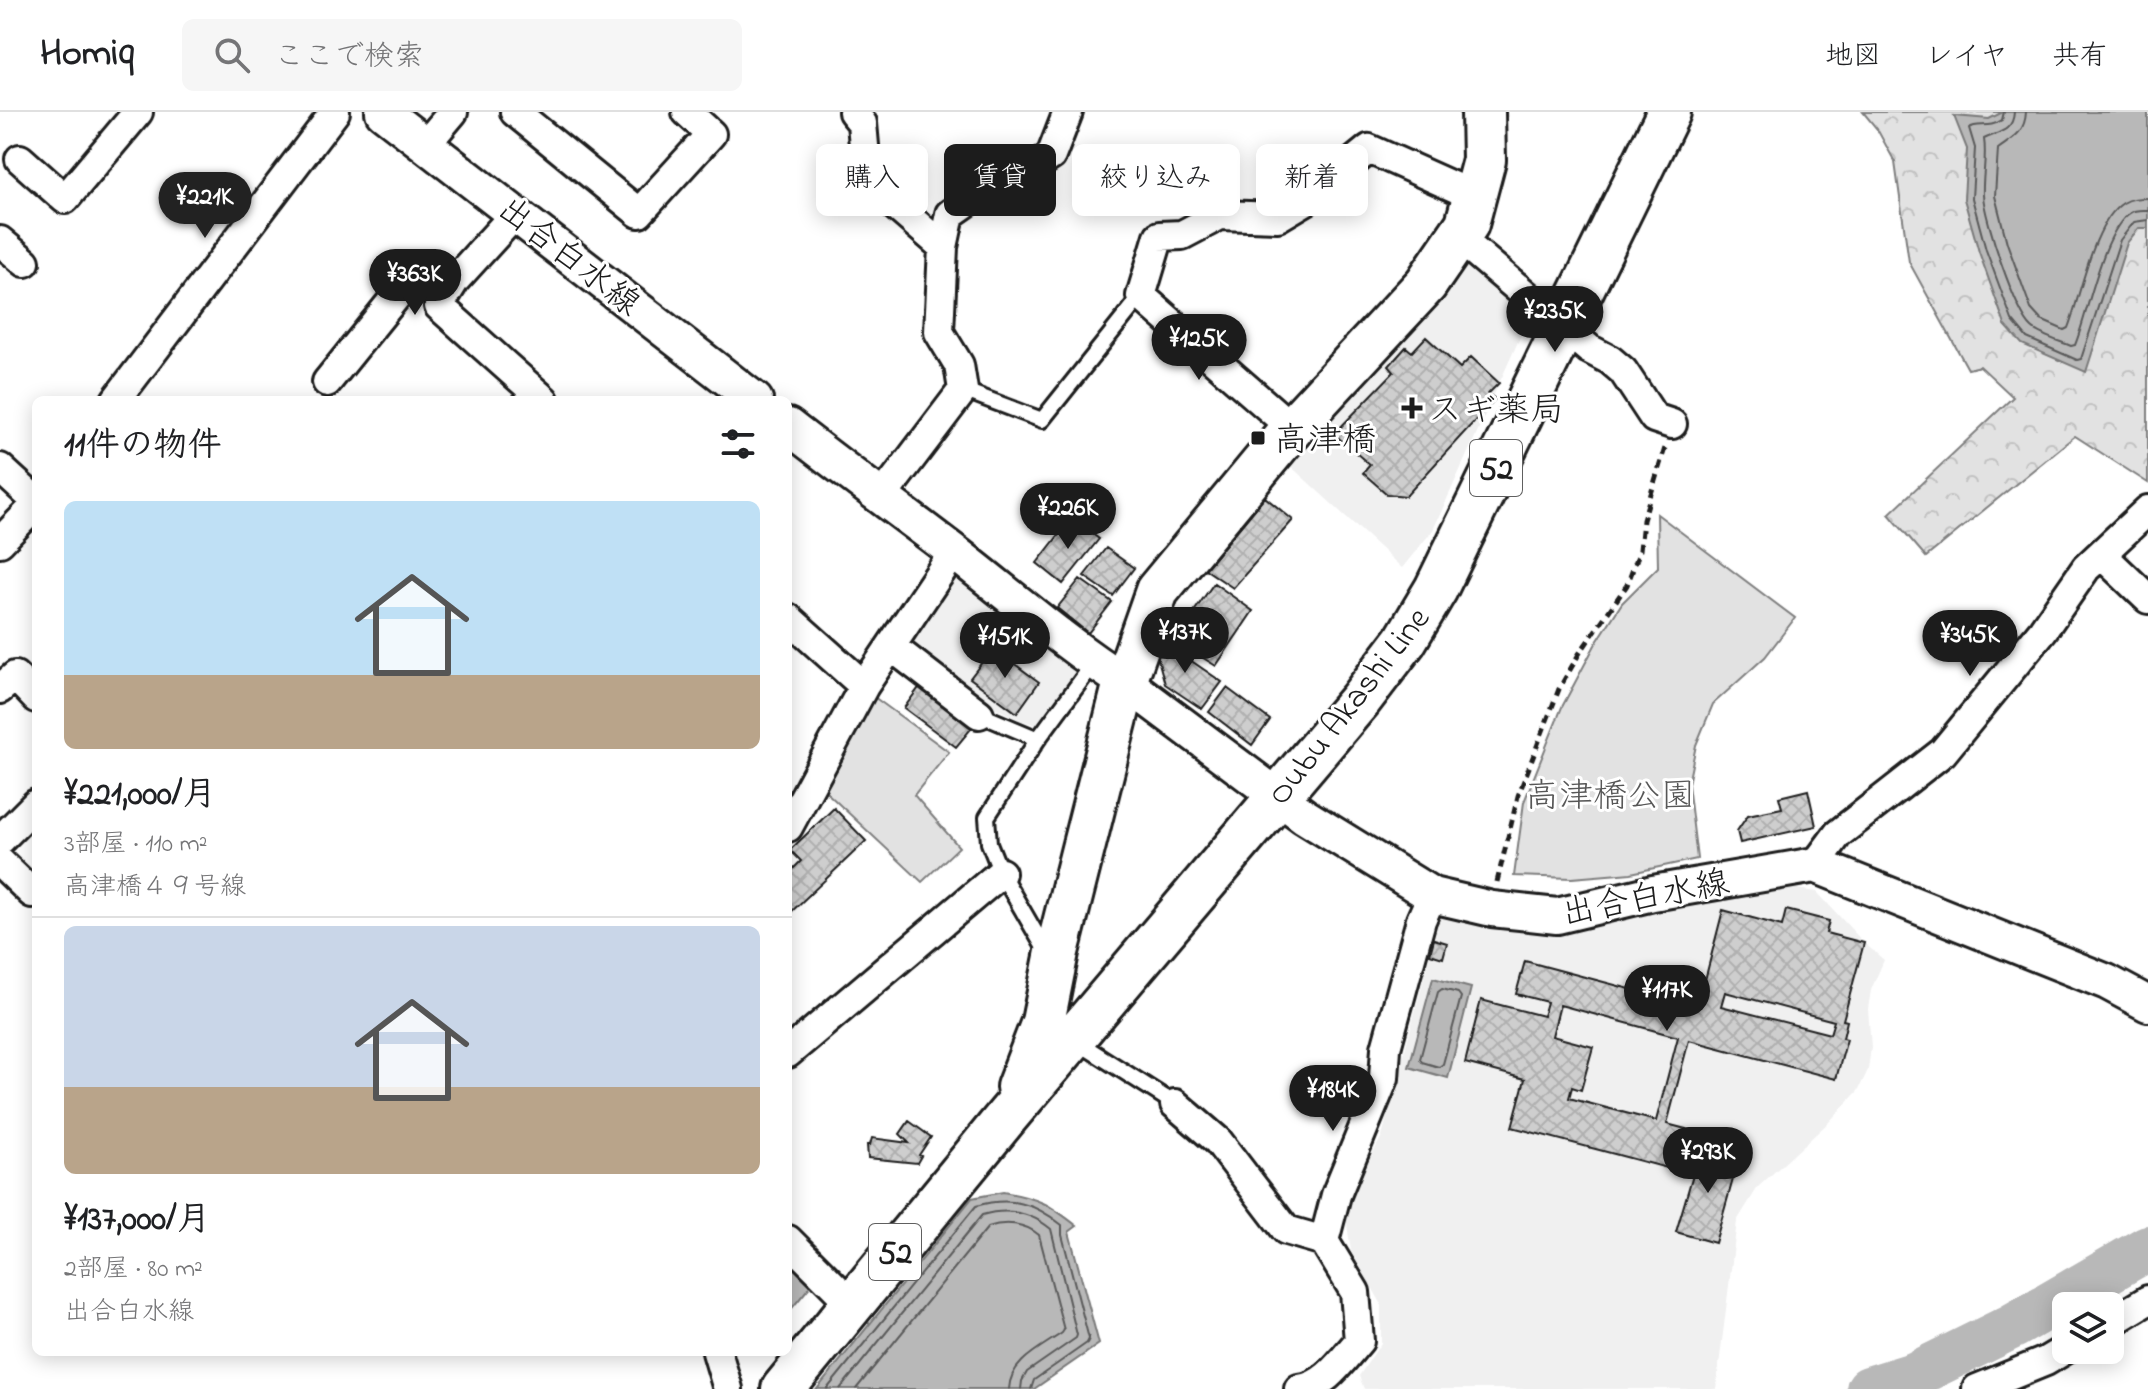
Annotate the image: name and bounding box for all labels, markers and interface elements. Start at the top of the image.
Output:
search box [182,19,742,91]
text: Homiq [40,27,134,83]
icon: search [210,33,254,77]
text: ここで検索 [274,36,424,80]
text: 地図 [1825,37,1881,78]
text: レイヤ [1925,37,2008,78]
text: 共有 [2052,37,2108,78]
chip: 購入 [816,144,928,216]
chip: 賃貸 [944,144,1056,216]
chip: 絞り込み [1072,144,1240,216]
chip: 新着 [1256,144,1368,216]
pin: ¥221K [149,172,261,240]
text: ¥221K [177,179,233,217]
street label: 出合白水線 [485,186,650,330]
pin: ¥363K [359,249,471,317]
text: ¥363K [387,256,443,294]
pin: ¥235K [1499,286,1611,354]
text: ¥235K [1524,293,1586,331]
pin: ¥125K [1143,314,1255,382]
text: ¥125K [1170,321,1228,359]
place label: スギ薬局 [1428,387,1564,437]
marker: スギ薬局 [1403,399,1421,417]
place label: 高津橋 [1274,417,1376,467]
text: 11件の物件 [64,422,222,472]
icon: filters [716,422,760,466]
marker: 高津橋 [1249,429,1267,447]
road number: 52 [1470,440,1522,496]
pin: ¥226K [1012,483,1124,551]
text: ¥226K [1038,490,1098,528]
icon: home [340,553,484,697]
street label: Oubu Akashi Line [1256,597,1444,818]
pin: ¥137K [1129,607,1241,675]
pin: ¥345K [1914,610,2026,678]
pin: ¥151K [949,612,1061,680]
text: ¥137K [1159,614,1211,652]
text: ¥345K [1940,617,2000,655]
text: ¥151K [978,619,1032,657]
text: ¥221,000/月 [64,771,216,821]
park label: 高津橋公園 [1525,773,1695,823]
text: 3部屋 · 110 m² [64,826,207,864]
street label: 出合白水線 [1558,859,1734,941]
text: 高津橋４９号線 [64,869,246,907]
pin: ¥117K [1611,965,1723,1033]
text: ¥117K [1642,972,1692,1010]
icon: home [340,978,484,1122]
pin: ¥184K [1277,1065,1389,1133]
text: ¥184K [1307,1072,1359,1110]
pin: ¥293K [1652,1127,1764,1195]
text: ¥293K [1681,1134,1735,1172]
text: ¥137,000/月 [64,1196,211,1246]
road number: 52 [869,1224,921,1280]
text: 2部屋 · 80 m² [64,1251,203,1289]
map controls [2052,1292,2124,1364]
button: layers [2052,1292,2124,1364]
text: 出合白水線 [64,1294,194,1332]

